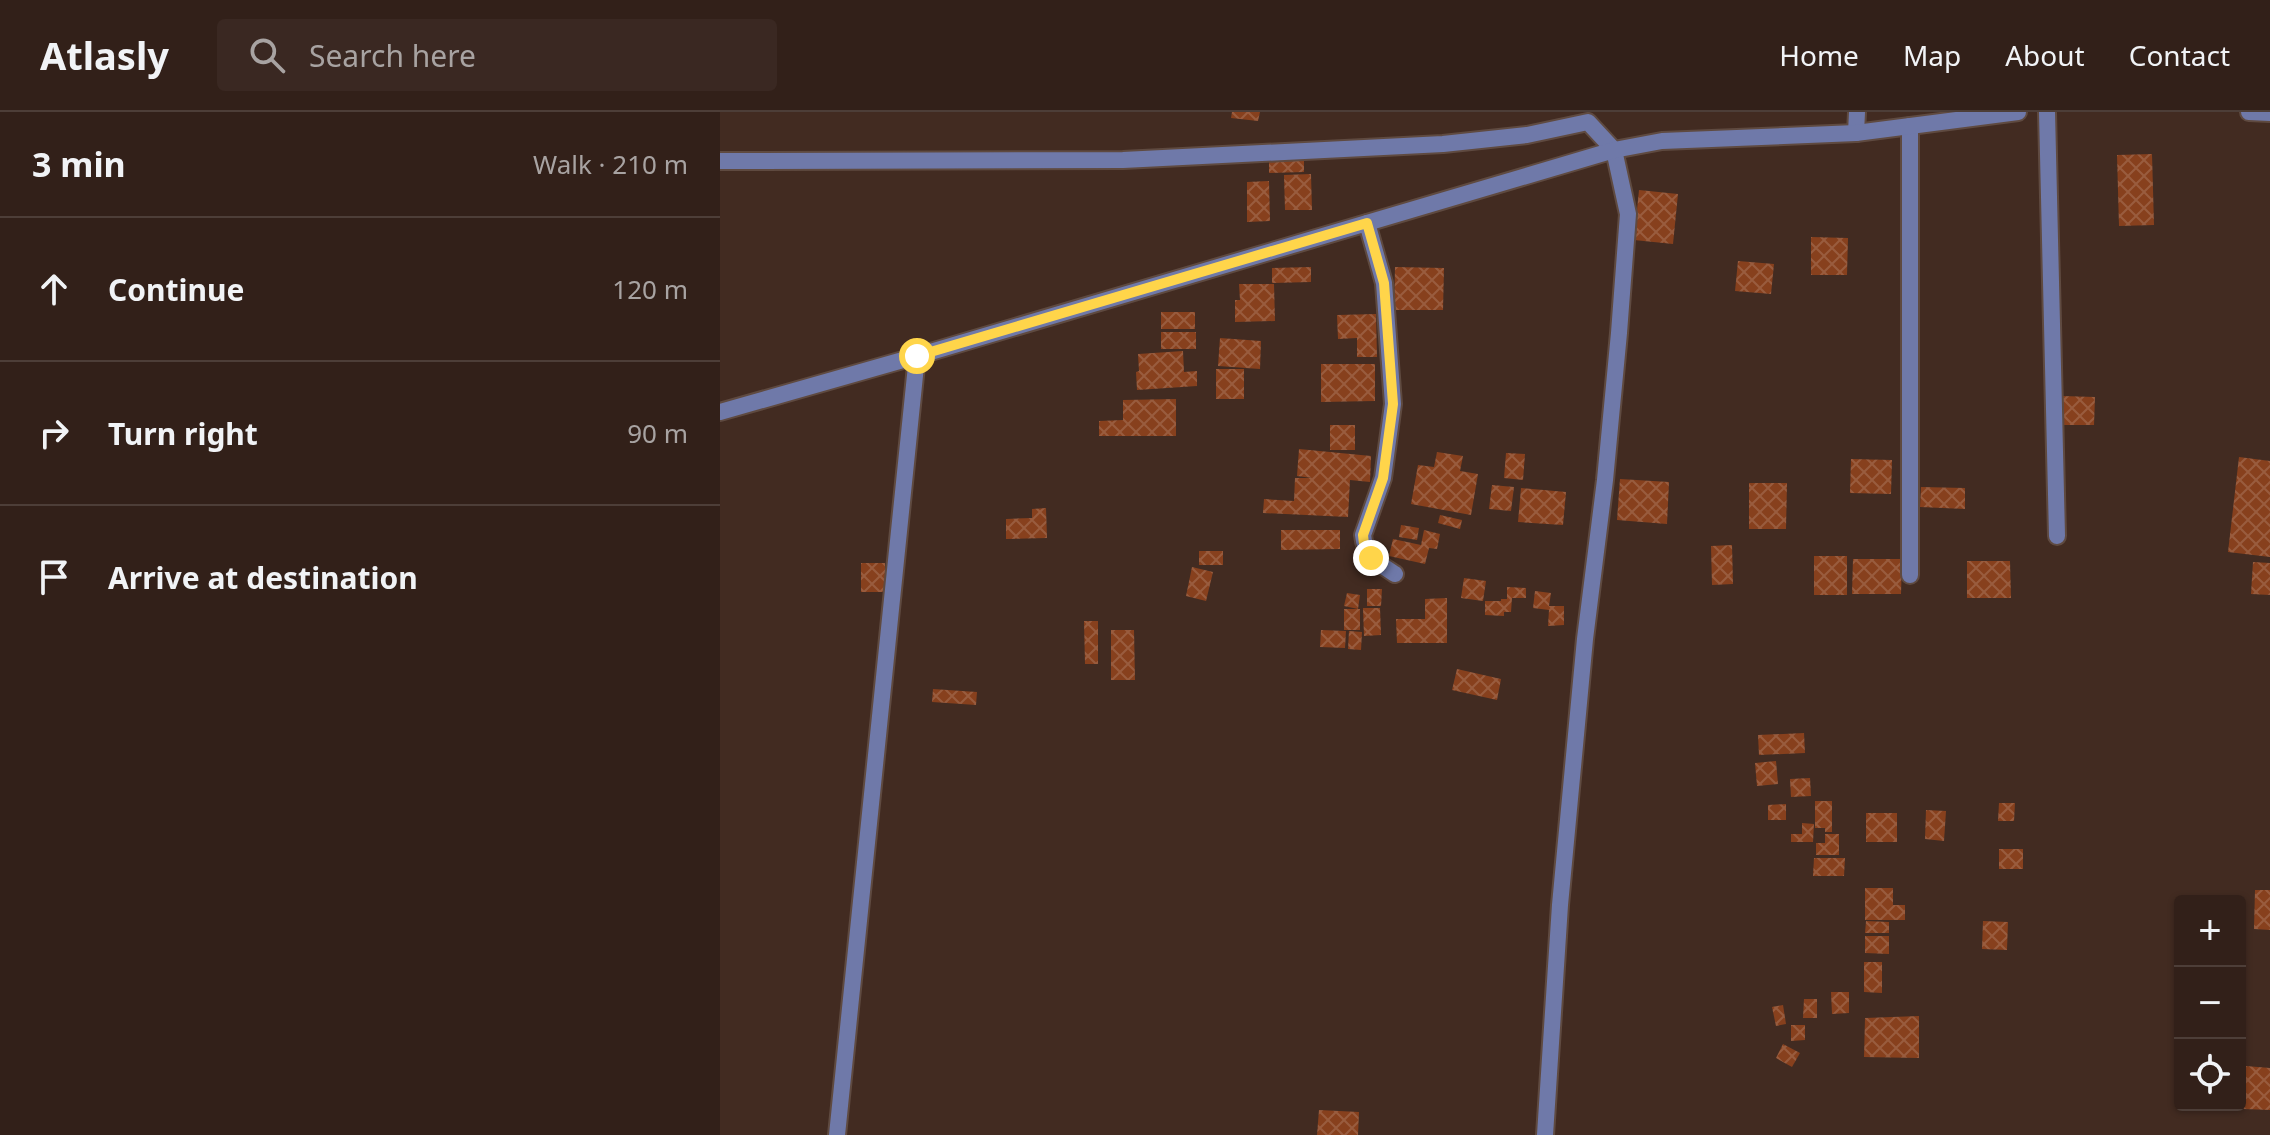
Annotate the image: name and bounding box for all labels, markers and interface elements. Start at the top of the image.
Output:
search box [217,19,777,91]
text: Atlasly [40,29,169,81]
icon: search [245,33,289,77]
text: Search here [309,35,476,76]
text: Home [1779,36,1859,74]
text: Map [1903,36,1961,74]
text: About [2005,36,2085,74]
text: Contact [2129,36,2230,74]
text: 3 min [32,141,126,187]
text: Walk · 210 m [533,146,688,182]
icon: ahead [32,267,76,311]
text: Continue [108,269,244,310]
text: 120 m [612,271,688,307]
route start [899,338,935,374]
icon: right [32,411,76,455]
text: Turn right [108,413,258,454]
text: 90 m [627,415,688,451]
route end [1353,540,1389,576]
icon: arrive [32,555,76,599]
text: Arrive at destination [108,557,418,598]
map controls [2174,895,2246,1111]
button: + [2174,895,2246,967]
button: − [2174,967,2246,1039]
button: locate [2174,1039,2246,1111]

